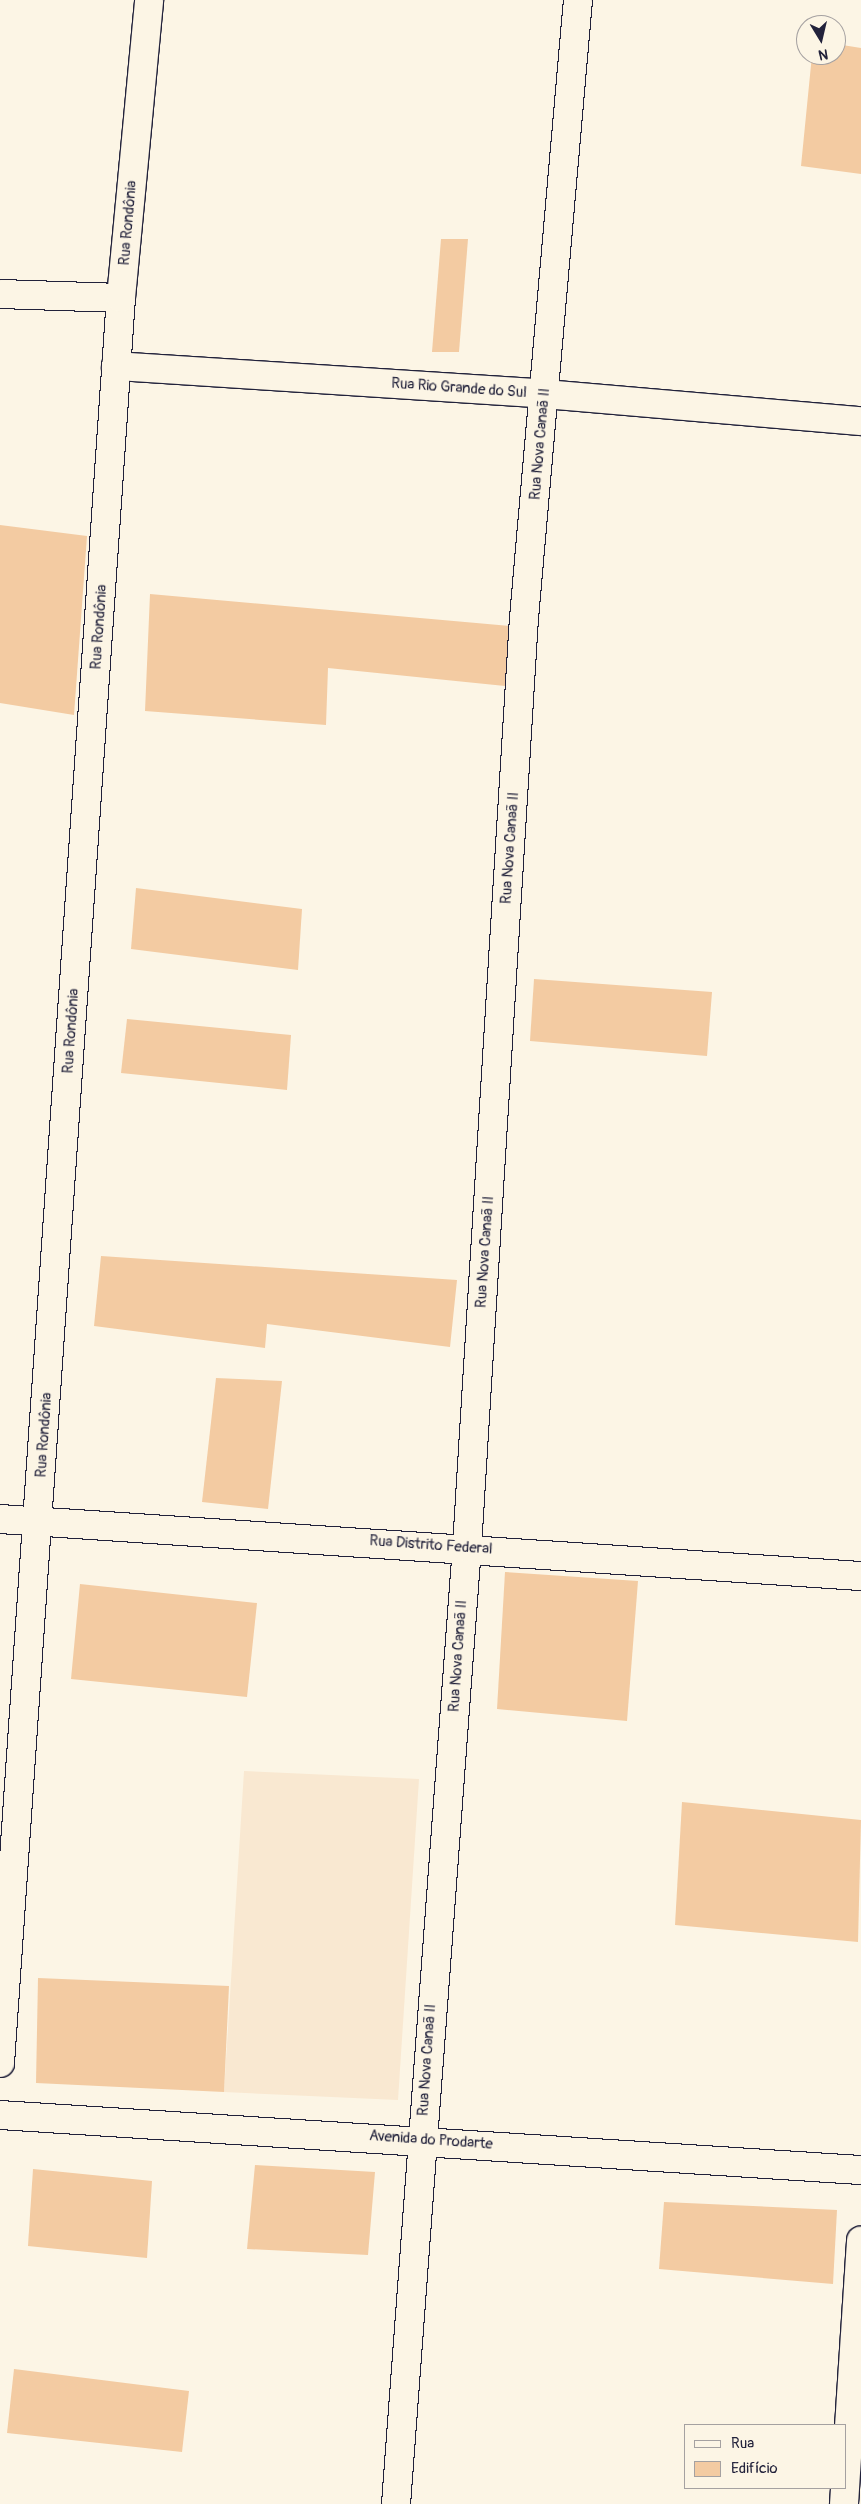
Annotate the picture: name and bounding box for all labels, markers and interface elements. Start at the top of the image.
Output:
north arrow [796,15,846,65]
text: N [817,45,829,63]
street label: Rua Rondônia [115,180,141,266]
street label: Rua Rio Grande do Sul [391,374,527,402]
street label: Rua Nova Canaã II [526,387,554,501]
street label: Rua Rondônia [87,584,111,670]
street label: Rua Nova Canaã II [497,791,523,905]
street label: Rua Rondônia [59,988,83,1074]
street label: Rua Nova Canaã II [472,1195,498,1309]
street label: Rua Rondônia [32,1392,56,1478]
street label: Rua Distrito Federal [369,1532,493,1558]
street label: Rua Nova Canaã II [445,1599,471,1713]
street label: Rua Nova Canaã II [414,2003,440,2117]
street label: Avenida do Prodarte [369,2127,493,2153]
legend [684,2424,846,2489]
text: Rua [731,2434,754,2453]
text: Edifício [731,2459,777,2478]

